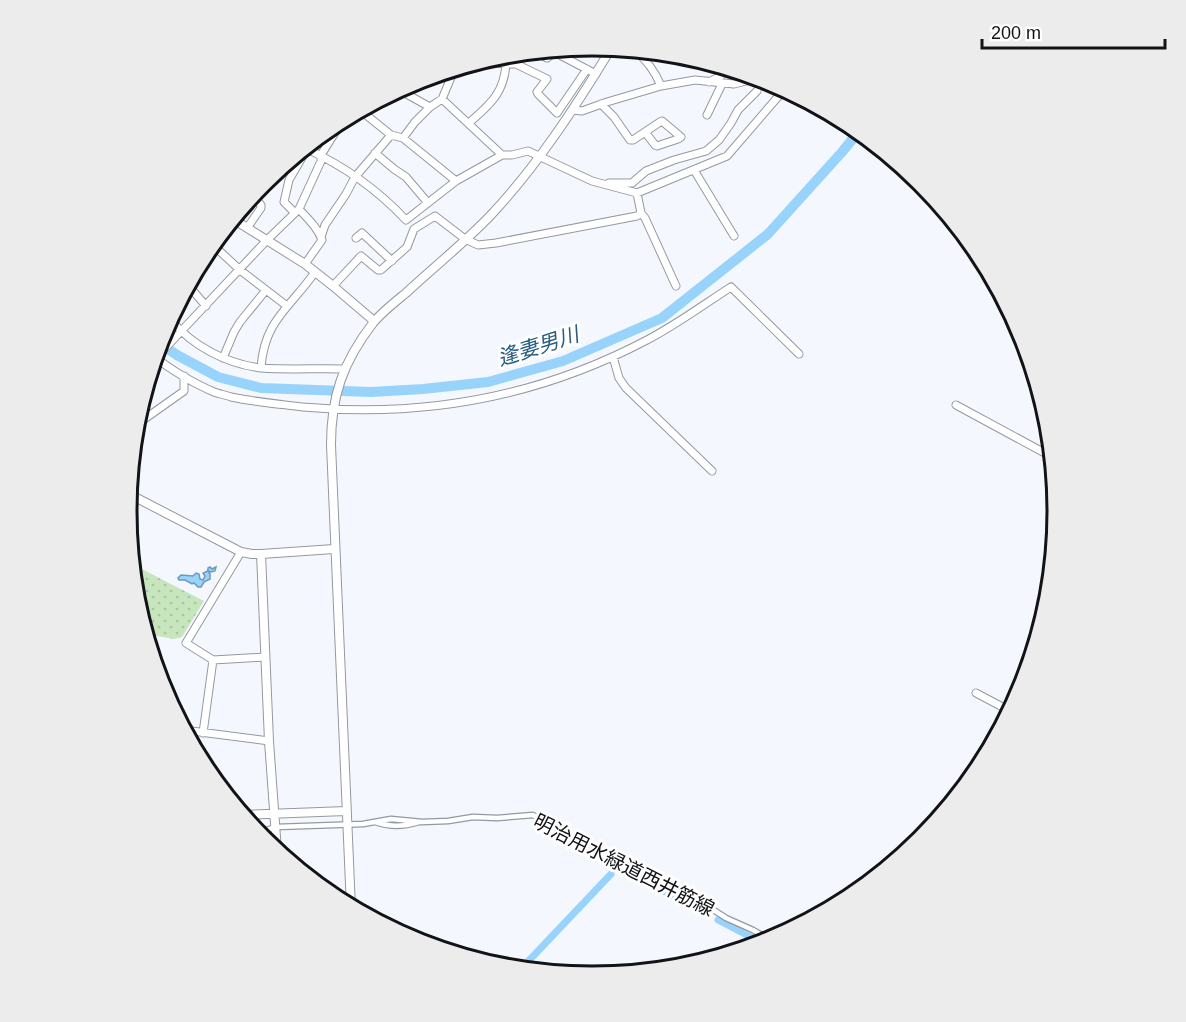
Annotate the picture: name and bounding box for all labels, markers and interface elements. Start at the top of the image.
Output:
scale bar [982,12,1165,50]
text: 200 m [991,23,1041,43]
water label: 逢妻男川 [495,321,583,370]
street label: 明治用水緑道西井筋線 [530,810,718,920]

